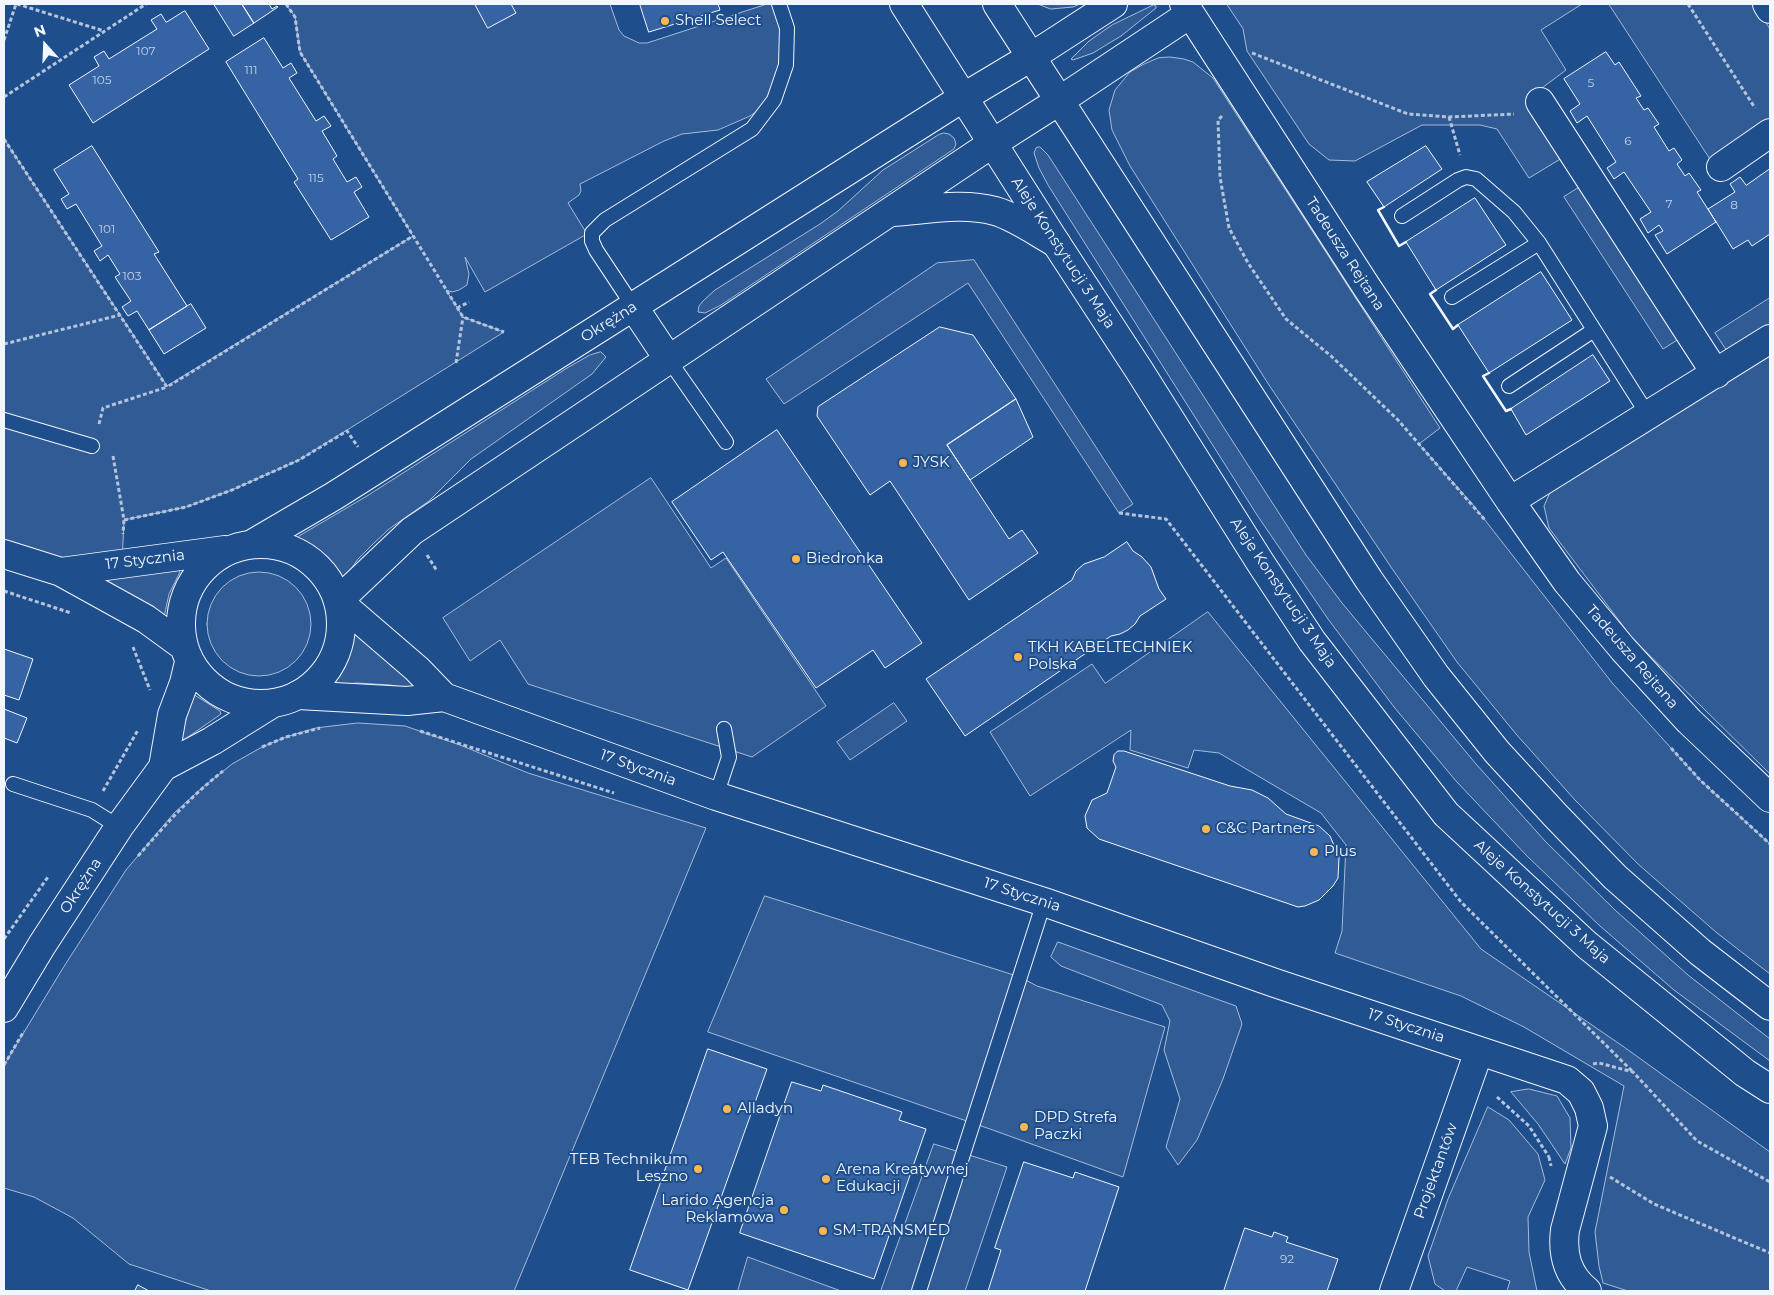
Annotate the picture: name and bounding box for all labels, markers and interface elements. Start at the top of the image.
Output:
place label: Shell Select [675,12,761,30]
marker: Shell Select [659,15,671,27]
north arrow [20,20,70,70]
text: N [31,21,48,41]
house number: 107 [136,44,156,58]
house number: 111 [245,63,257,77]
house number: 105 [92,73,112,87]
house number: 5 [1588,76,1594,90]
house number: 6 [1624,134,1632,148]
house number: 115 [308,171,324,185]
street label: Aleje Konstytucji 3 Maja [1007,174,1119,332]
street label: Tadeusza Rejtana [1302,194,1388,314]
house number: 7 [1665,197,1673,211]
house number: 8 [1730,198,1738,212]
house number: 101 [99,222,115,236]
house number: 103 [123,269,141,283]
street label: Okrężna [578,298,640,346]
place label: JYSK [913,454,950,472]
marker: JYSK [897,457,909,469]
street label: Aleje Konstytucji 3 Maja [1226,515,1340,671]
street label: 17 Stycznia [104,546,186,574]
place label: Biedronka [806,550,884,568]
marker: Biedronka [790,553,802,565]
street label: Tadeusza Rejtana [1582,601,1682,713]
place label: TKH KABELTECHNIEK Polska [1028,639,1192,674]
marker: TKH KABELTECHNIEK Polska [1012,651,1024,663]
street label: 17 Stycznia [597,746,679,790]
place label: C&C Partners [1216,820,1315,838]
marker: C&C Partners [1200,823,1212,835]
street label: Aleje Konstytucji 3 Maja [1470,836,1614,968]
place label: Plus [1324,843,1356,861]
marker: Plus [1308,846,1320,858]
street label: Okrężna [56,855,106,917]
street label: 17 Stycznia [981,874,1063,916]
street label: 17 Stycznia [1365,1005,1447,1047]
place label: Alladyn [737,1100,793,1118]
marker: Alladyn [721,1103,733,1115]
place label: DPD Strefa Paczki [1034,1109,1117,1144]
marker: DPD Strefa Paczki [1018,1121,1030,1133]
street label: Projektantów [1410,1121,1462,1221]
place label: TEB Technikum Leszno [570,1151,688,1186]
place label: Arena Kreatywnej Edukacji [836,1161,969,1196]
marker: TEB Technikum Leszno [692,1163,704,1175]
marker: Arena Kreatywnej Edukacji [820,1173,832,1185]
place label: Larido Agencja Reklamowa [661,1192,774,1227]
marker: Larido Agencja Reklamowa [778,1204,790,1216]
place label: SM-TRANSMED [833,1222,950,1240]
marker: SM-TRANSMED [817,1225,829,1237]
house number: 92 [1280,1252,1294,1266]

